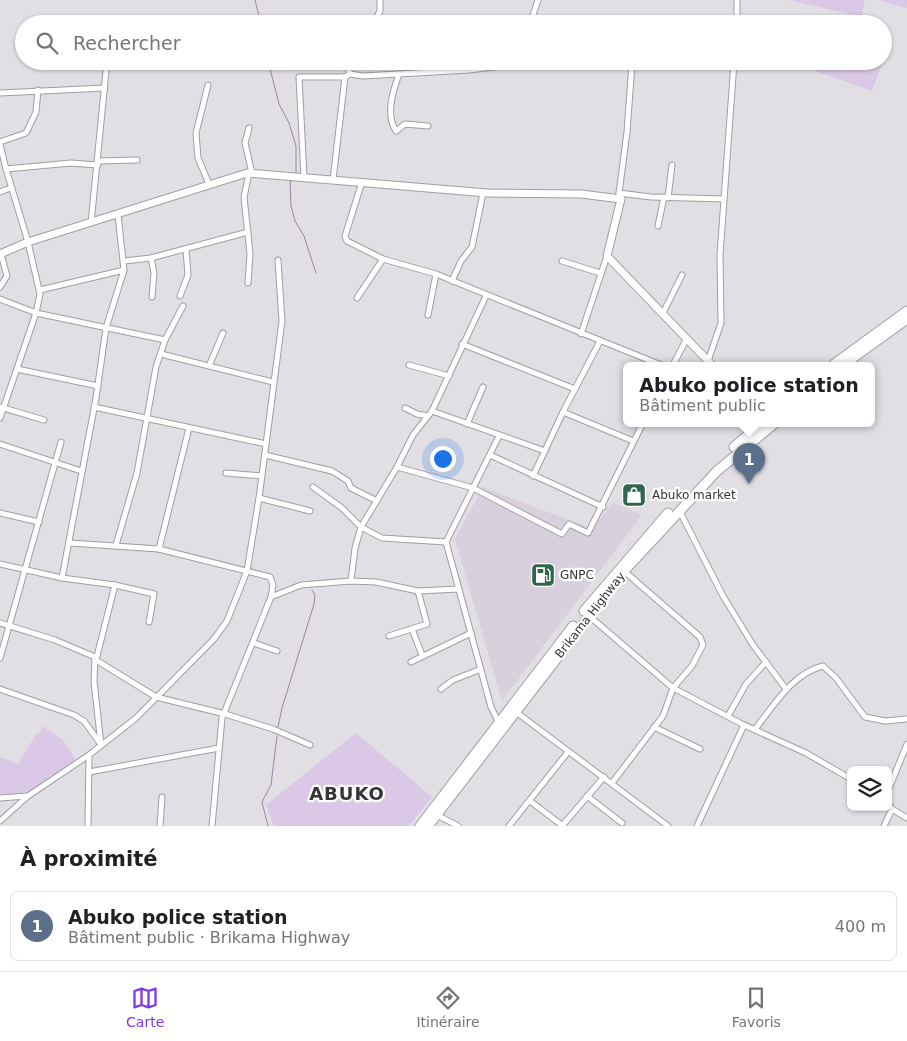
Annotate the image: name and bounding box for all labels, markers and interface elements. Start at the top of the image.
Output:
search box [15,15,892,70]
icon: search [33,29,61,57]
text: Rechercher [73,32,181,54]
popup [623,362,875,427]
text: Abuko police station [639,374,859,396]
text: Bâtiment public [639,396,766,415]
pin: 1 [733,443,765,484]
your location [430,446,456,472]
shop icon: Abuko market [621,482,647,508]
place label: Abuko market [652,488,736,502]
fuel station icon: GNPC [530,562,556,588]
place label: GNPC [560,568,594,582]
street label: Brikama Highway [552,569,628,661]
map controls [847,766,892,811]
button: layers [847,766,892,811]
district label: ABUKO [309,783,385,804]
text: À proximité [20,847,157,871]
text: Abuko police station [68,906,287,928]
text: 1 [31,917,43,936]
text: 400 m [835,917,886,936]
text: Bâtiment public · Brikama Highway [68,928,350,947]
tab: Carte [126,984,164,1030]
tab: Itinéraire [416,984,480,1030]
tab: Favoris [732,984,781,1030]

